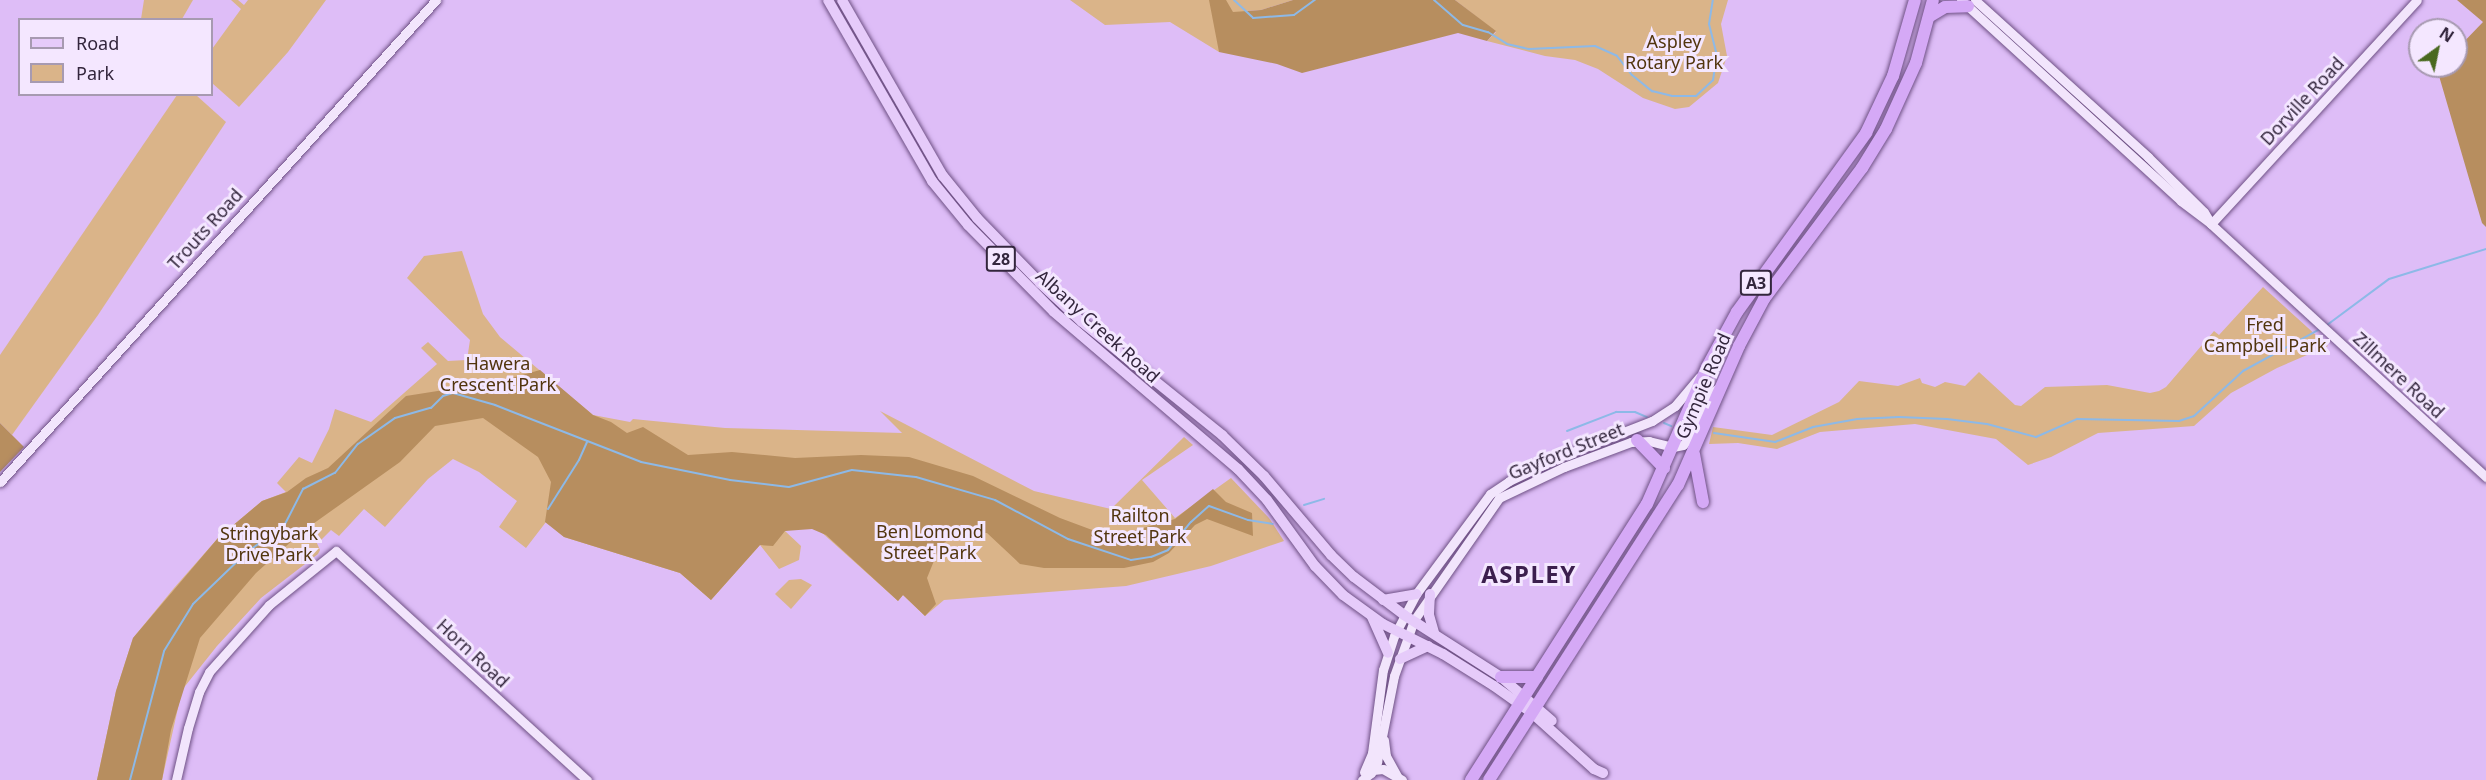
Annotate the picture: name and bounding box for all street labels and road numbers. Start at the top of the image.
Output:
street label: Dorville Road [2256,52,2348,150]
street label: Trouts Road [163,184,247,274]
road number: 28 [984,246,1018,272]
street label: Albany Creek Road [1032,265,1164,387]
road number: A3 [1740,270,1772,296]
street label: Zillmere Road [2349,327,2449,423]
street label: Gympie Road [1671,330,1735,442]
street label: Gayford Street [1505,418,1627,484]
street label: Horn Road [432,614,514,692]

